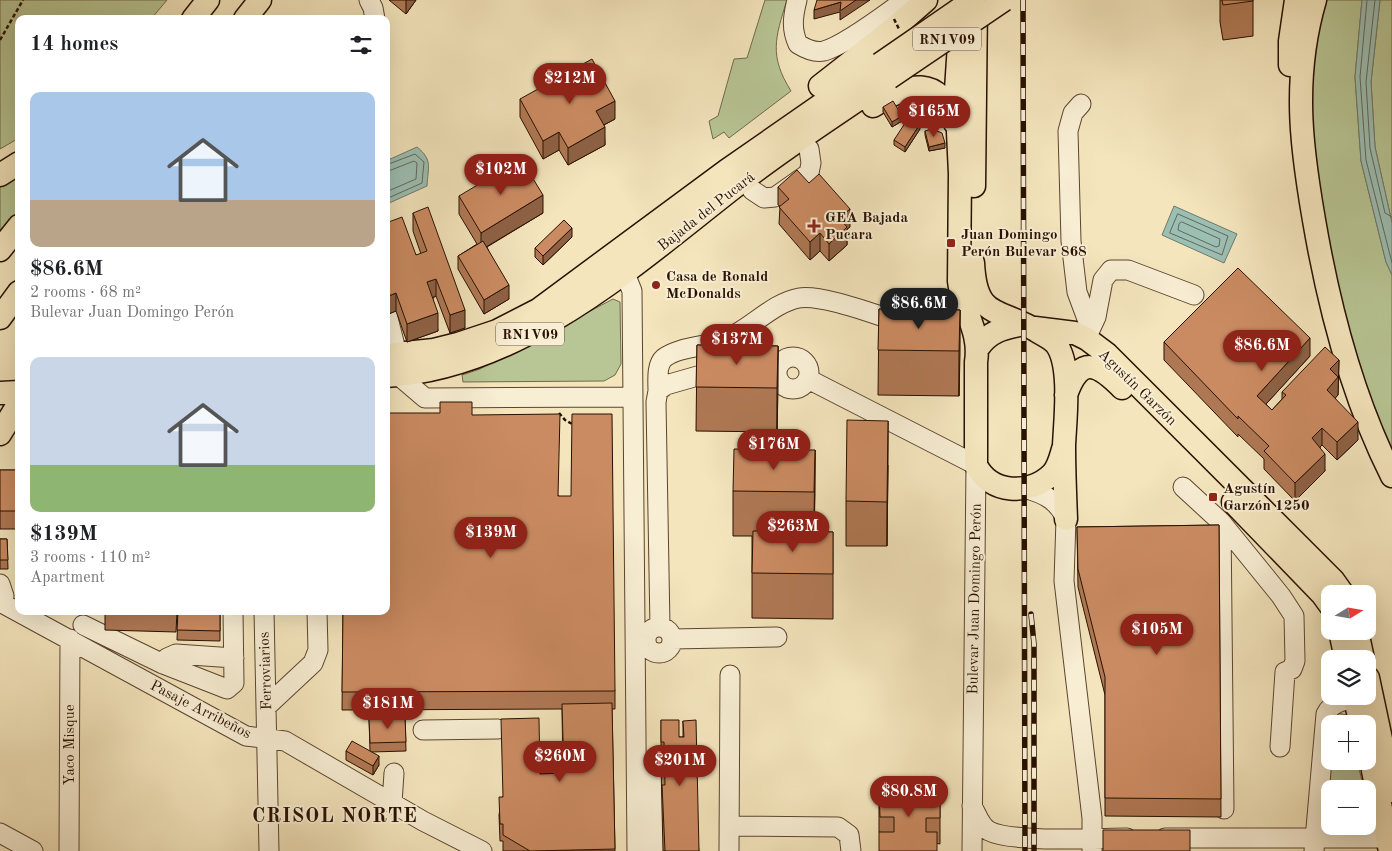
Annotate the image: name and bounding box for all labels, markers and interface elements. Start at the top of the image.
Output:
road number: RN1V09 [913,28,981,50]
icon: filters [347,31,375,59]
text: 14 homes [30,34,118,55]
pin: $212M [535,62,605,105]
text: $212M [544,71,596,87]
pin: $165M [899,96,969,138]
text: $165M [908,104,960,120]
icon: home [158,125,248,215]
pin: $102M [466,154,536,196]
text: $102M [475,162,527,178]
street label: Bajada del Pucará [656,170,759,254]
place label: GEA Bajada Pucara [825,211,908,243]
marker: GEA Bajada Pucara [807,219,821,233]
place label: Juan Domingo Perón Bulevar 868 [961,228,1087,260]
marker: Juan Domingo Perón Bulevar 868 [945,237,957,249]
text: $86.6M [30,259,103,280]
place label: Casa de Ronald McDonalds [666,270,768,302]
marker: Casa de Ronald McDonalds [650,279,662,291]
text: 2 rooms · 68 m² [30,285,141,301]
pin: $86.6M [878,288,960,330]
text: $86.6M [891,296,947,312]
text: Bulevar Juan Domingo Perón [30,305,234,321]
road number: RN1V09 [496,322,564,346]
pin: $137M [702,324,772,366]
pin: $86.6M [1221,330,1303,372]
text: $137M [711,332,763,348]
text: $86.6M [1234,338,1290,354]
street label: Agustín Garzón [1095,347,1179,429]
icon: home [158,390,248,480]
pin: $176M [739,428,809,471]
text: $176M [748,437,800,453]
place label: Agustín Garzón 1250 [1223,482,1310,514]
marker: Agustín Garzón 1250 [1207,491,1219,503]
street label: Bulevar Juan Domingo Perón [966,503,985,695]
pin: $263M [758,510,828,553]
pin: $139M [456,516,526,559]
text: $263M [767,519,819,535]
text: $139M [30,524,97,545]
text: $139M [465,525,517,541]
text: 3 rooms · 110 m² [30,550,150,566]
text: Apartment [30,570,105,586]
north arrow [1321,585,1376,640]
map controls [1321,585,1376,835]
pin: $105M [1122,614,1192,656]
text: $105M [1131,622,1183,638]
street label: Ferroviarios [258,631,275,711]
button: layers [1321,650,1376,705]
street label: Pasaje Arribeños [147,678,253,742]
pin: $181M [353,688,423,730]
text: $181M [362,696,414,712]
street label: Yaco Misque [63,704,78,786]
button: + [1321,715,1376,770]
pin: $260M [525,740,595,783]
pin: $201M [645,744,715,787]
text: $260M [534,749,586,765]
text: $201M [654,753,706,769]
pin: $80.8M [868,776,950,818]
button: − [1321,780,1376,835]
text: $80.8M [881,784,937,800]
district label: CRISOL NORTE [252,807,418,827]

